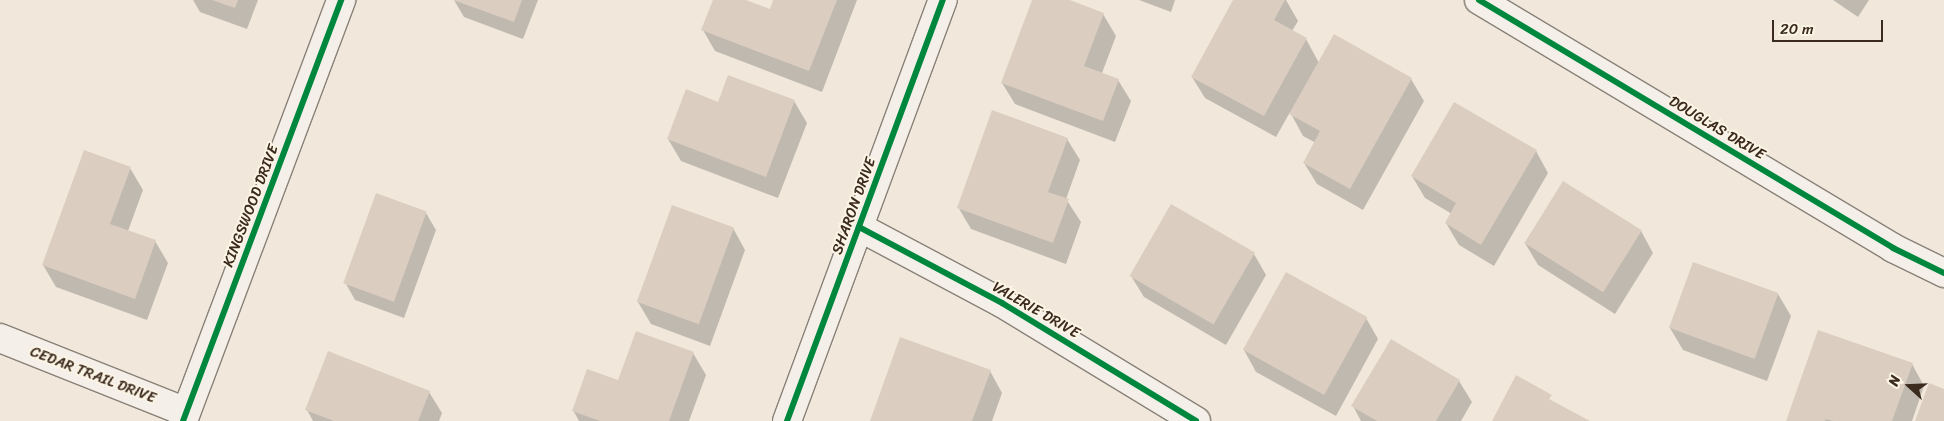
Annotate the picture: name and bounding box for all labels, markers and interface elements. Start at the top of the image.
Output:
scale bar [1774,10,1885,42]
text: 20 m [1780,16,1814,42]
street label: DOUGLAS DRIVE [1666,92,1768,164]
street label: KINGSWOOD DRIVE [219,142,283,270]
street label: SHARON DRIVE [828,154,880,258]
street label: VALERIE DRIVE [989,278,1083,342]
street label: CEDAR TRAIL DRIVE [28,343,158,407]
north arrow [1884,361,1934,411]
text: N [1881,372,1908,390]

